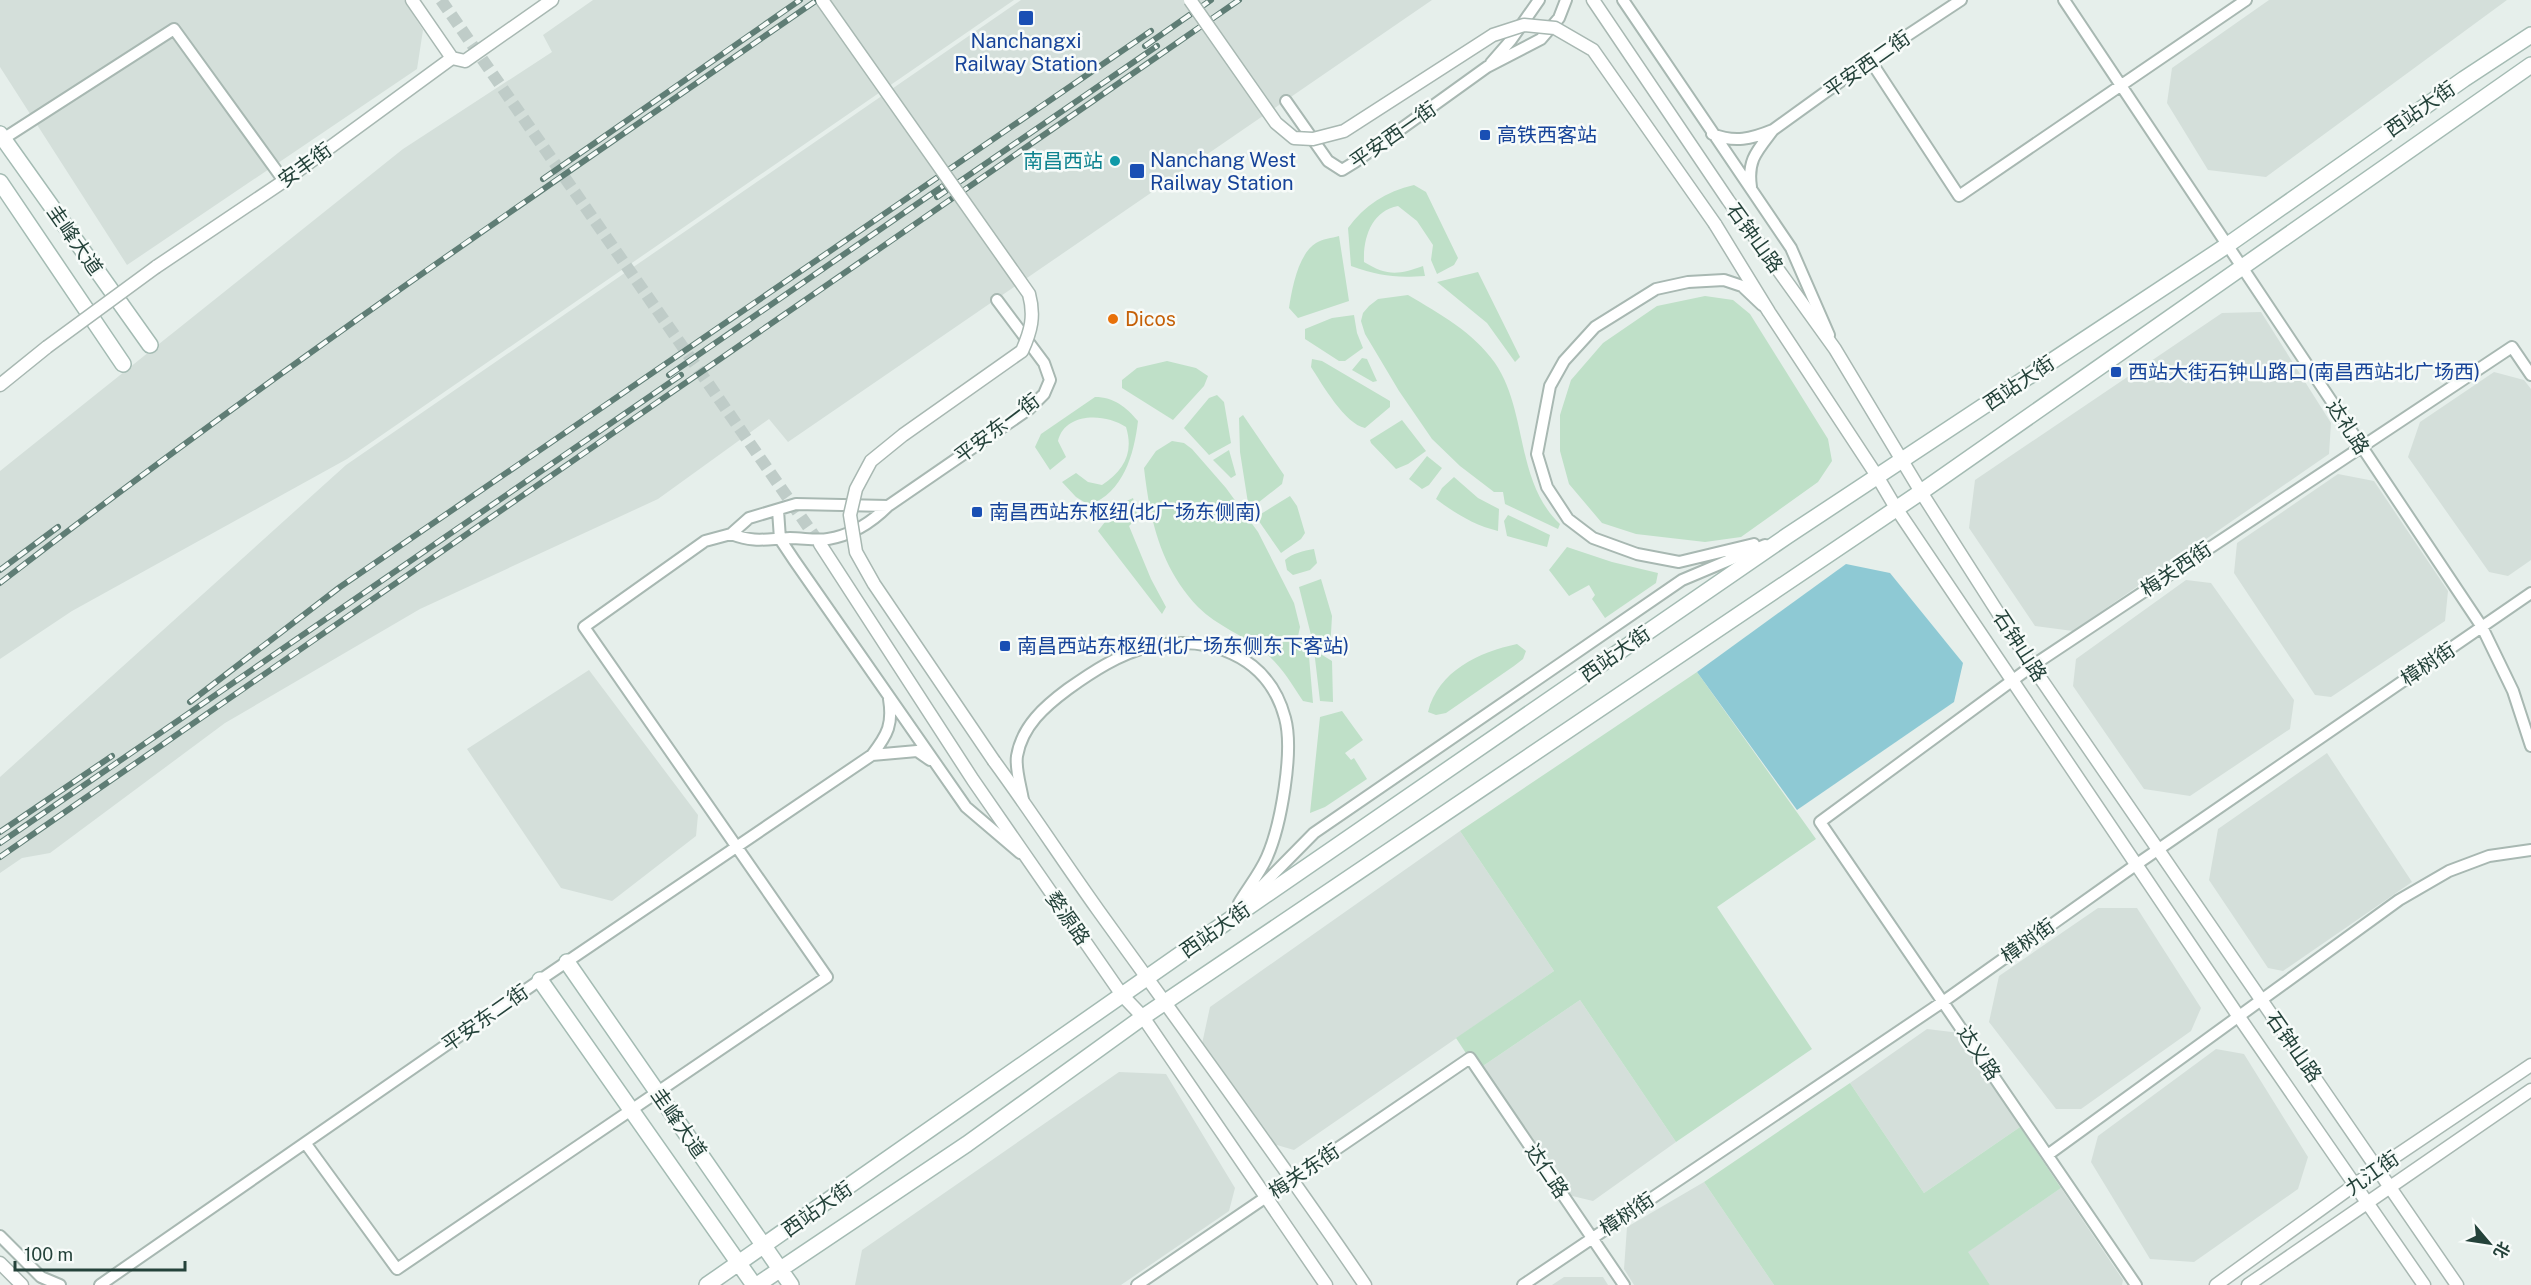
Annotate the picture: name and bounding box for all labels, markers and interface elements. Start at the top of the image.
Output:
marker: Nanchangxi Railway Station [1017,9,1035,27]
street label: 平安西二街 [1819,25,1915,103]
place label: Nanchangxi Railway Station [954,29,1098,76]
street label: 西站大街 [2380,76,2460,142]
street label: 平安西一街 [1345,96,1441,174]
place label: 高铁西客站 [1497,123,1597,147]
marker: 高铁西客站 [1478,128,1492,142]
street label: 安丰街 [274,138,336,192]
place label: Nanchang West Railway Station [1150,148,1296,195]
place label: 南昌西站 [1023,149,1103,173]
marker: 南昌西站 [1108,154,1122,168]
marker: Nanchang West Railway Station [1128,162,1146,180]
street label: 石钟山路 [1722,199,1788,277]
street label: 圭峰大道 [42,200,108,280]
place label: Dicos [1125,307,1176,331]
marker: Dicos [1106,312,1120,326]
street label: 西站大街 [1979,351,2059,415]
place label: 西站大街石钟山路口(南昌西站北广场西) [2128,360,2480,384]
marker: 西站大街石钟山路口(南昌西站北广场西) [2109,365,2123,379]
street label: 平安东一街 [950,388,1044,468]
street label: 达礼路 [2322,395,2374,459]
place label: 南昌西站东枢纽(北广场东侧南) [989,500,1261,524]
marker: 南昌西站东枢纽(北广场东侧南) [970,505,984,519]
street label: 梅关西街 [2136,537,2216,601]
street label: 石钟山路 [1988,606,2052,686]
street label: 西站大街 [1575,621,1655,687]
place label: 南昌西站东枢纽(北广场东侧东下客站) [1017,634,1349,658]
street label: 樟树街 [2396,637,2460,691]
marker: 南昌西站东枢纽(北广场东侧东下客站) [998,639,1012,653]
street label: 婺源路 [1041,887,1095,949]
street label: 西站大街 [1175,897,1255,963]
street label: 樟树街 [1997,914,2059,968]
street label: 平安东二街 [437,979,533,1057]
street label: 石钟山路 [2261,1007,2327,1087]
street label: 达义路 [1952,1021,2006,1085]
street label: 圭峰大道 [646,1083,712,1163]
street label: 梅关东街 [1264,1139,1344,1203]
street label: 达仁路 [1520,1139,1574,1203]
street label: 九江街 [2341,1146,2403,1200]
street label: 西站大街 [777,1176,857,1242]
street label: 樟树街 [1595,1187,1659,1241]
north arrow [2459,1213,2519,1273]
scale bar [15,1234,184,1272]
text: 北 [2489,1238,2514,1262]
text: 100 m [24,1244,73,1265]

